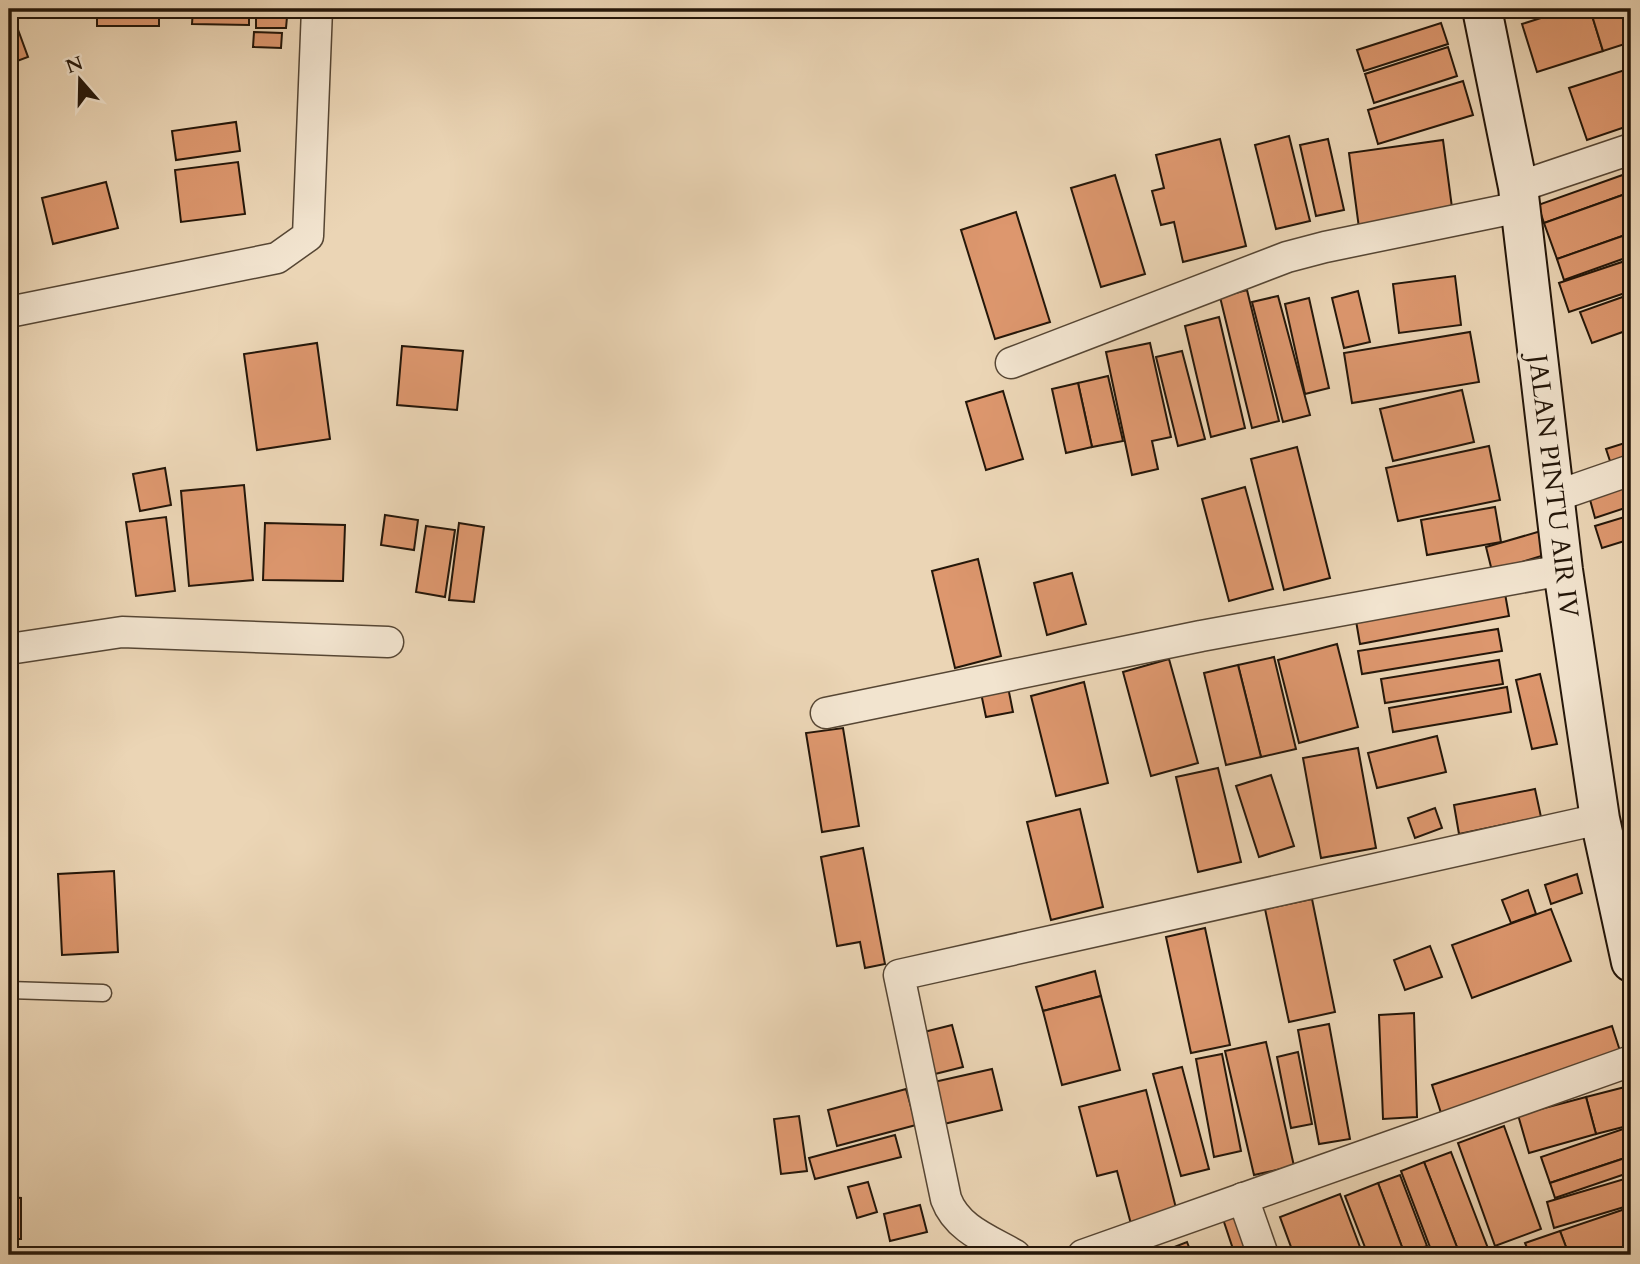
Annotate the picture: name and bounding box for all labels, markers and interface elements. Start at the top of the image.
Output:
north arrow [46,46,116,116]
text: N [62,50,87,80]
street label: JALAN PINTU AIR IV [1520,349,1587,620]

